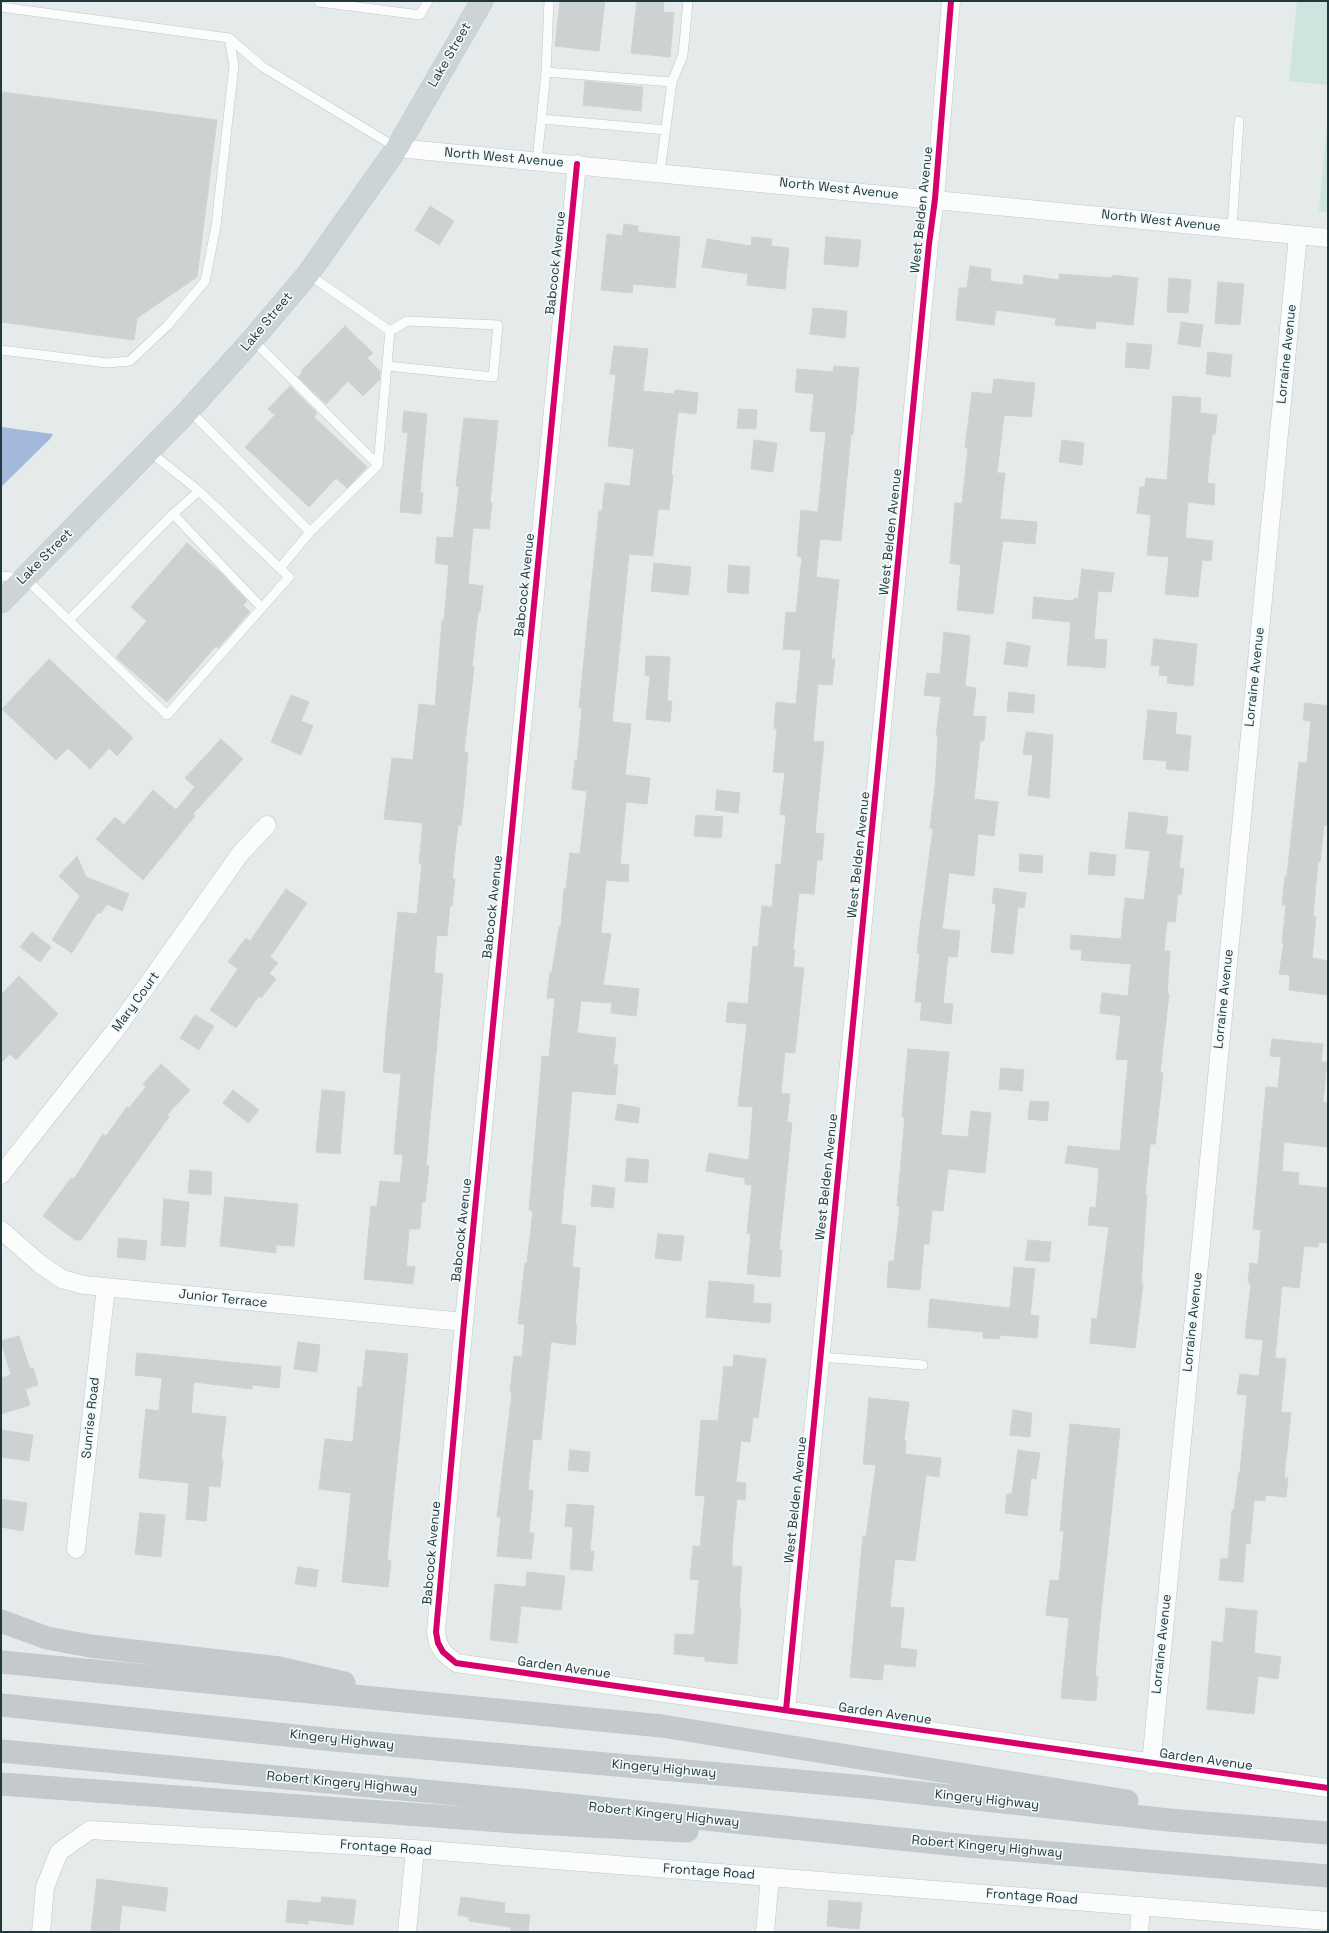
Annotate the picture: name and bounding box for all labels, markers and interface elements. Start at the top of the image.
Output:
street label: Lake Street [425,20,475,90]
street label: North West Avenue [444,145,564,171]
street label: West Belden Avenue [908,146,936,274]
street label: North West Avenue [779,175,899,203]
street label: North West Avenue [1101,207,1221,235]
street label: Babcock Avenue [543,210,569,316]
street label: Lake Street [238,289,296,355]
street label: Lorraine Avenue [1274,303,1300,405]
street label: West Belden Avenue [877,468,905,596]
street label: Lake Street [14,526,76,588]
street label: Babcock Avenue [512,532,538,638]
street label: Lorraine Avenue [1242,626,1268,728]
street label: West Belden Avenue [845,791,873,919]
street label: Babcock Avenue [480,854,506,960]
street label: Lorraine Avenue [1211,948,1237,1050]
street label: Mary Court [109,969,163,1035]
street label: West Belden Avenue [813,1113,841,1241]
street label: Babcock Avenue [449,1177,475,1283]
street label: Lorraine Avenue [1180,1271,1206,1373]
street label: Junior Terrace [178,1287,268,1311]
street label: Sunrise Road [79,1377,103,1459]
street label: West Belden Avenue [782,1436,810,1564]
street label: Babcock Avenue [420,1500,444,1606]
street label: Lorraine Avenue [1149,1593,1175,1695]
street label: Garden Avenue [516,1654,612,1682]
street label: Garden Avenue [837,1700,933,1728]
street label: Kingery Highway [289,1727,395,1753]
street label: Garden Avenue [1158,1746,1254,1774]
street label: Kingery Highway [611,1757,717,1781]
street label: Robert Kingery Highway [266,1769,418,1797]
street label: Kingery Highway [934,1787,1040,1813]
street label: Robert Kingery Highway [588,1799,740,1831]
street label: Robert Kingery Highway [911,1833,1063,1861]
street label: Frontage Road [340,1837,432,1859]
street label: Frontage Road [663,1861,755,1883]
street label: Frontage Road [986,1886,1078,1908]

